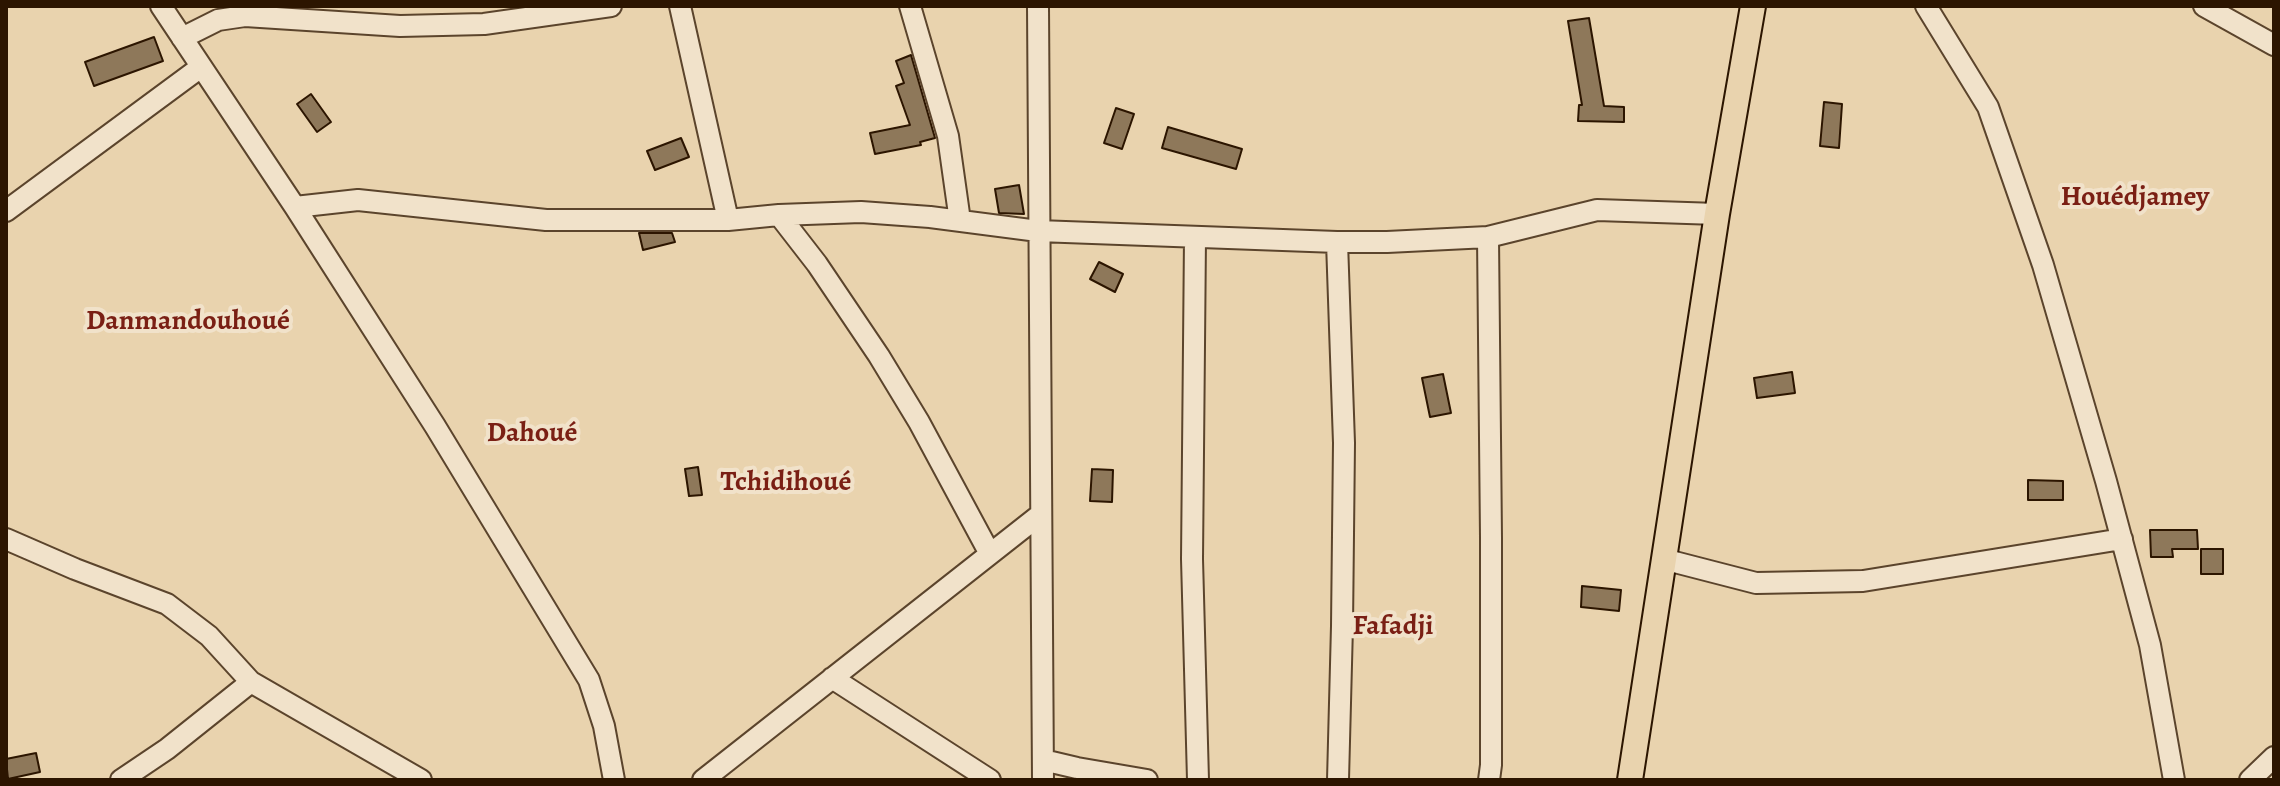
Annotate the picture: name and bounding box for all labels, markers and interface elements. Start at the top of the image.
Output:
district label: Houédjamey [2061,181,2209,215]
district label: Danmandouhoué [86,305,290,339]
district label: Dahoué [487,417,577,451]
district label: Tchidihoué [721,466,851,500]
district label: Fafadji [1352,610,1434,644]

